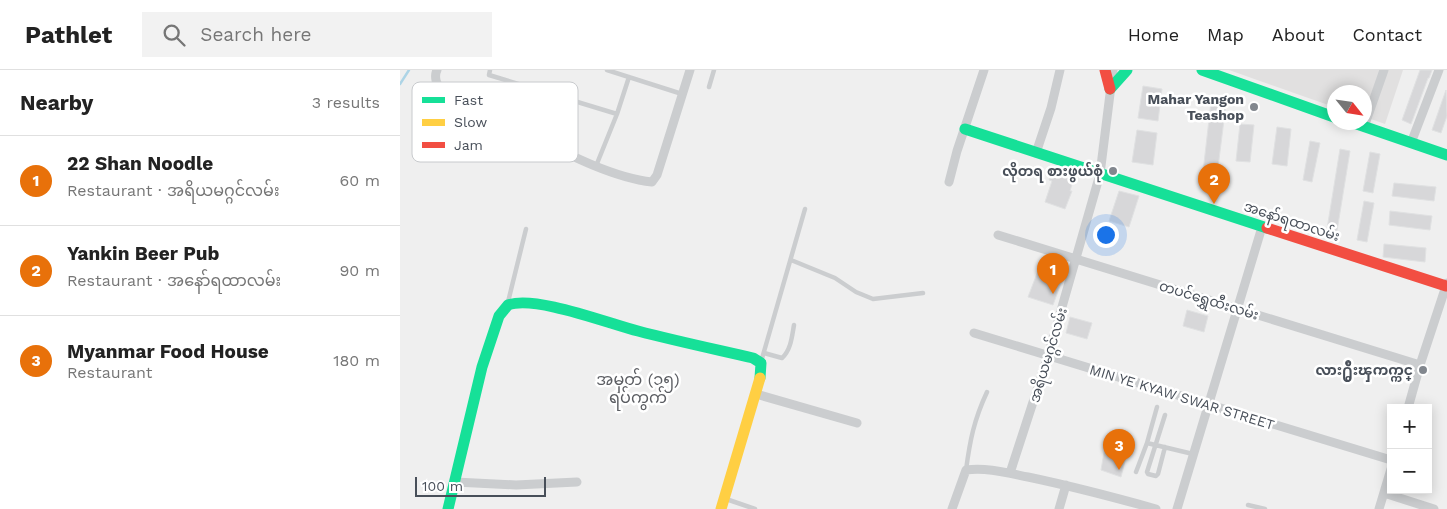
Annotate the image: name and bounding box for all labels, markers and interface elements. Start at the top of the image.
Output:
search box [142,12,492,57]
text: Pathlet [25,21,112,49]
icon: search [160,21,188,49]
text: Search here [200,23,312,46]
text: Home [1128,24,1179,45]
text: Map [1207,24,1244,45]
text: About [1272,24,1324,45]
text: Contact [1352,24,1422,45]
legend [412,82,578,162]
north arrow [1327,85,1372,130]
text: Nearby [20,90,93,115]
place label: Mahar Yangon Teashop [1148,91,1244,123]
text: Fast [454,92,483,108]
text: 3 results [312,93,380,112]
marker: Mahar Yangon Teashop [1248,101,1260,113]
text: Slow [454,114,487,130]
text: Jam [454,137,483,153]
text: 22 Shan Noodle [67,152,213,175]
place label: လိုတရ စားဖွယ်စုံ [1002,161,1103,183]
pin: 2 [1198,163,1230,204]
marker: လိုတရ စားဖွယ်စုံ [1107,165,1119,177]
text: 1 [33,171,39,190]
text: 60 m [340,171,380,190]
text: Restaurant · အရိယမဂ္ဂင်လမ်း [67,181,279,200]
street label: အနော်ရထာလမ်း [1241,196,1343,248]
your location [1093,222,1119,248]
text: Yankin Beer Pub [67,242,220,265]
pin: 1 [1037,253,1069,294]
text: 2 [31,261,41,280]
text: 90 m [339,261,380,280]
text: Restaurant · အနော်ရထာလမ်း [67,271,281,290]
street label: တပင်ရွှေထီးလမ်း [1156,275,1261,327]
street label: အရိယမဂ္ဂင်လမ်း [1024,305,1075,406]
text: Myanmar Food House [67,340,269,363]
text: 3 [31,351,41,370]
text: 180 m [333,351,380,370]
place label: လား႐ွိဳးၾကက္ကင္ [1315,360,1413,382]
street label: MIN YE KYAW SWAR STREET [1088,361,1277,433]
text: Restaurant [67,363,153,382]
marker: လား႐ွိဳးၾကက္ကင္ [1417,364,1429,376]
district label: အမှတ် (၁၅) ရပ်ကွက် [596,368,680,411]
map controls [1387,404,1432,494]
button: + [1387,404,1432,449]
pin: 3 [1103,429,1135,470]
button: − [1387,449,1432,494]
scale bar [415,474,546,497]
text: 100 m [422,478,463,494]

